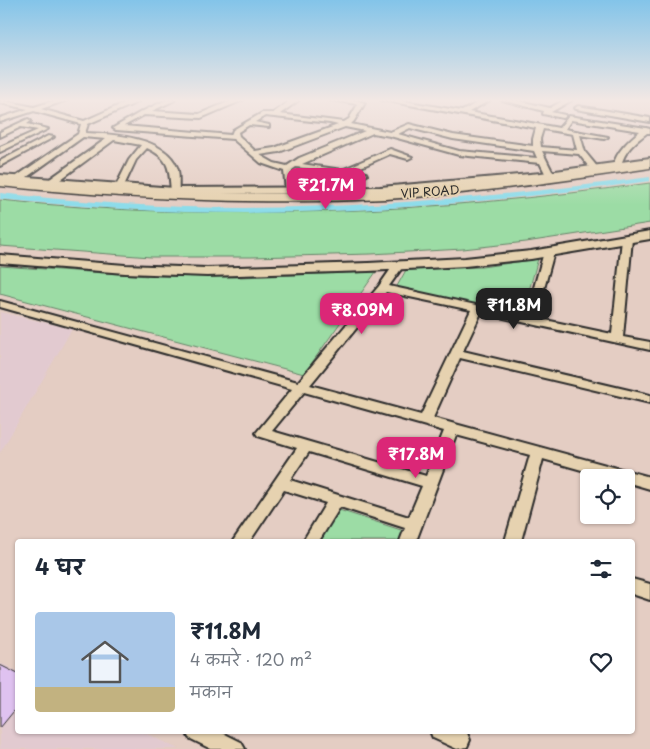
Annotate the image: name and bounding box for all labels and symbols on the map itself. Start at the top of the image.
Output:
pin: ₹21.7M [285,168,367,210]
street label: VIP ROAD [400,180,460,202]
pin: ₹11.8M [473,288,555,330]
pin: ₹8.09M [321,292,403,335]
pin: ₹17.8M [375,436,457,479]

